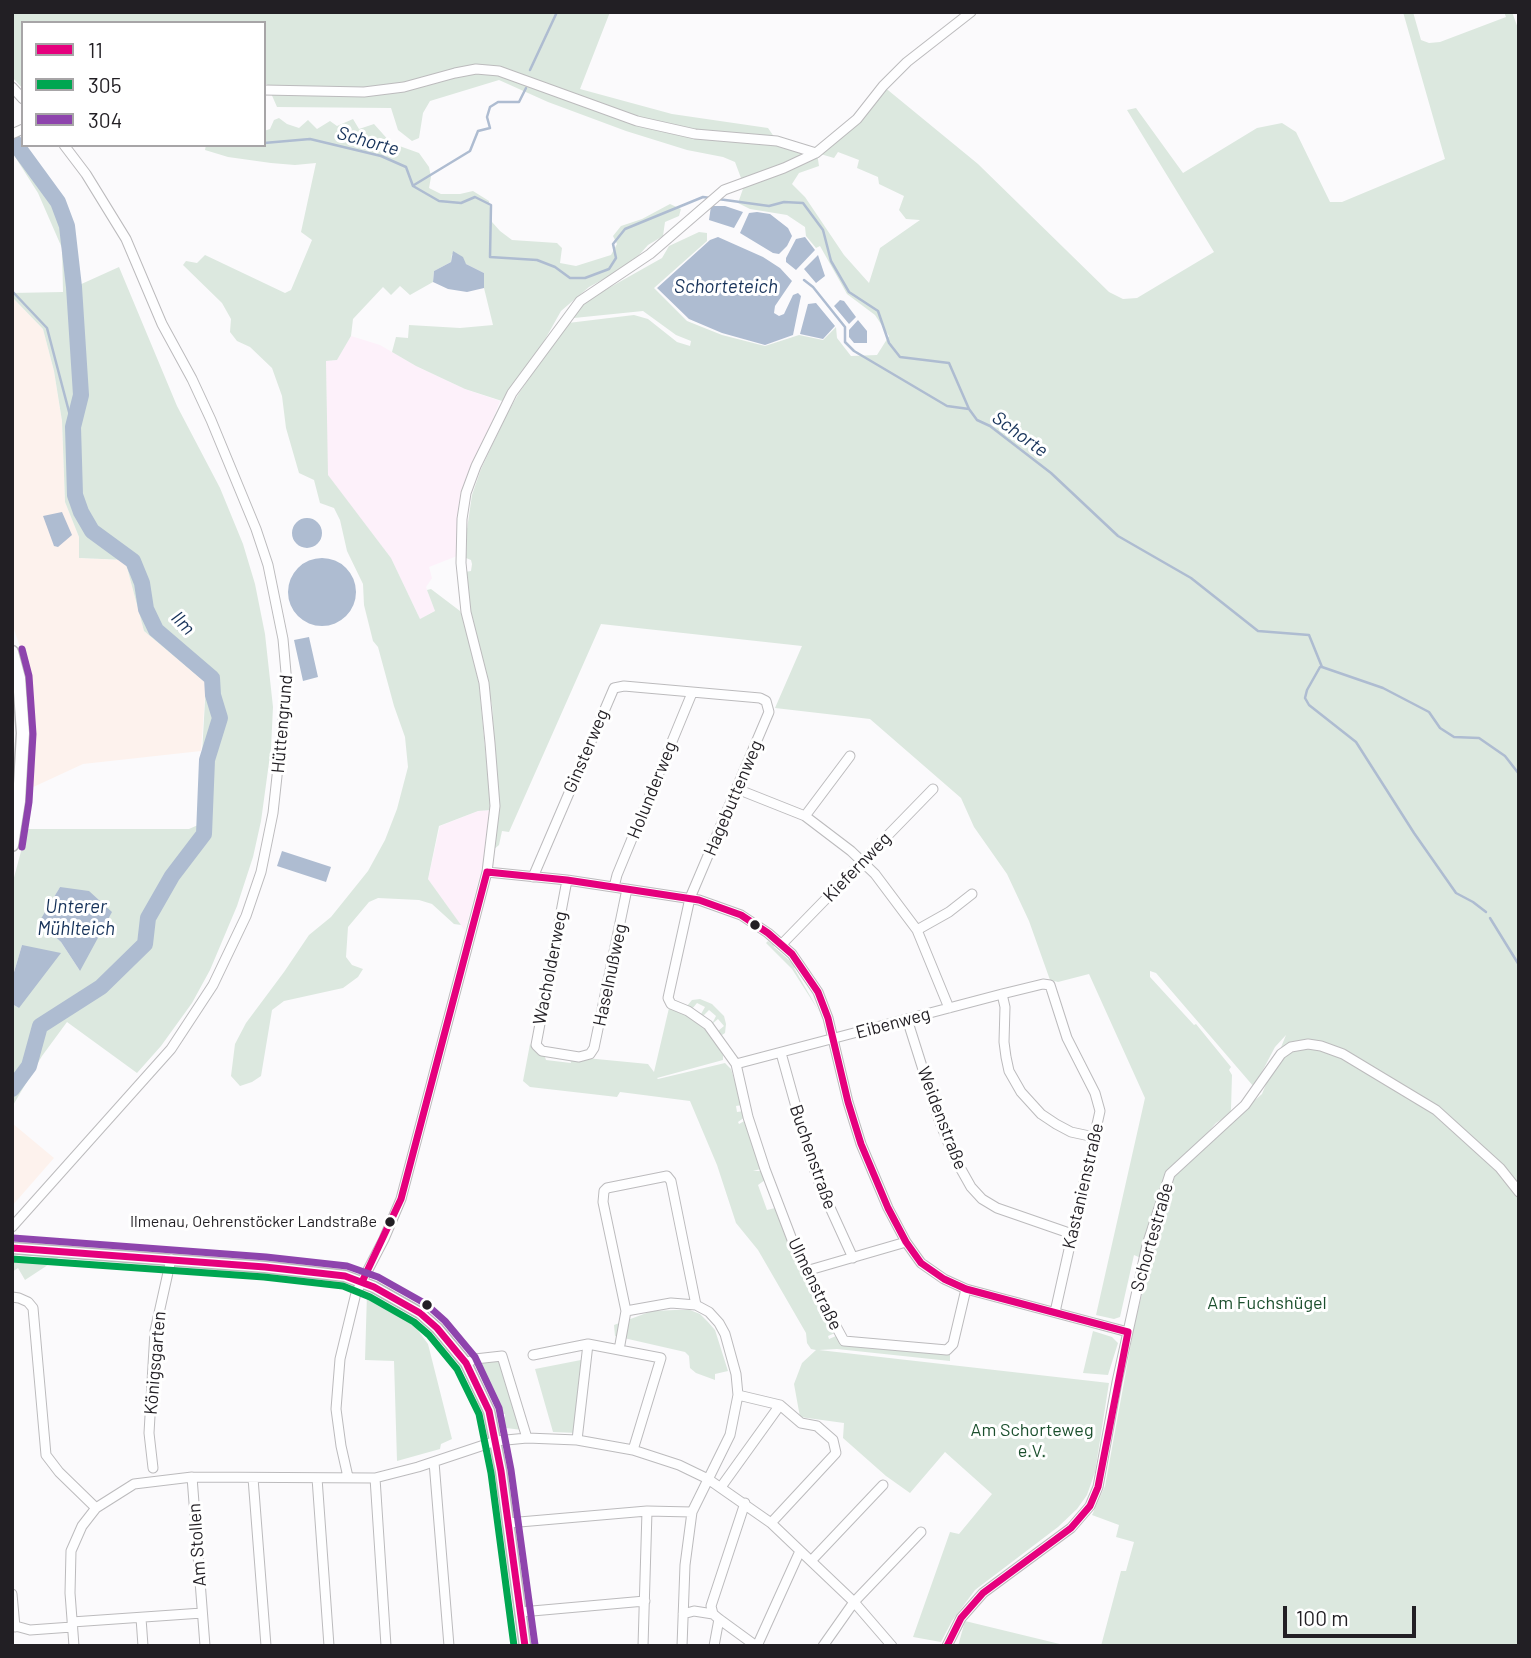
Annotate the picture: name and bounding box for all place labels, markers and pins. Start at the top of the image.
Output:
unlabelled marker [748,918,762,932]
place label: Ilmenau, Oehrenstöcker Landstraße [130,1212,377,1232]
marker: Ilmenau, Oehrenstöcker Landstraße [383,1215,397,1229]
unlabelled marker [420,1298,434,1312]

